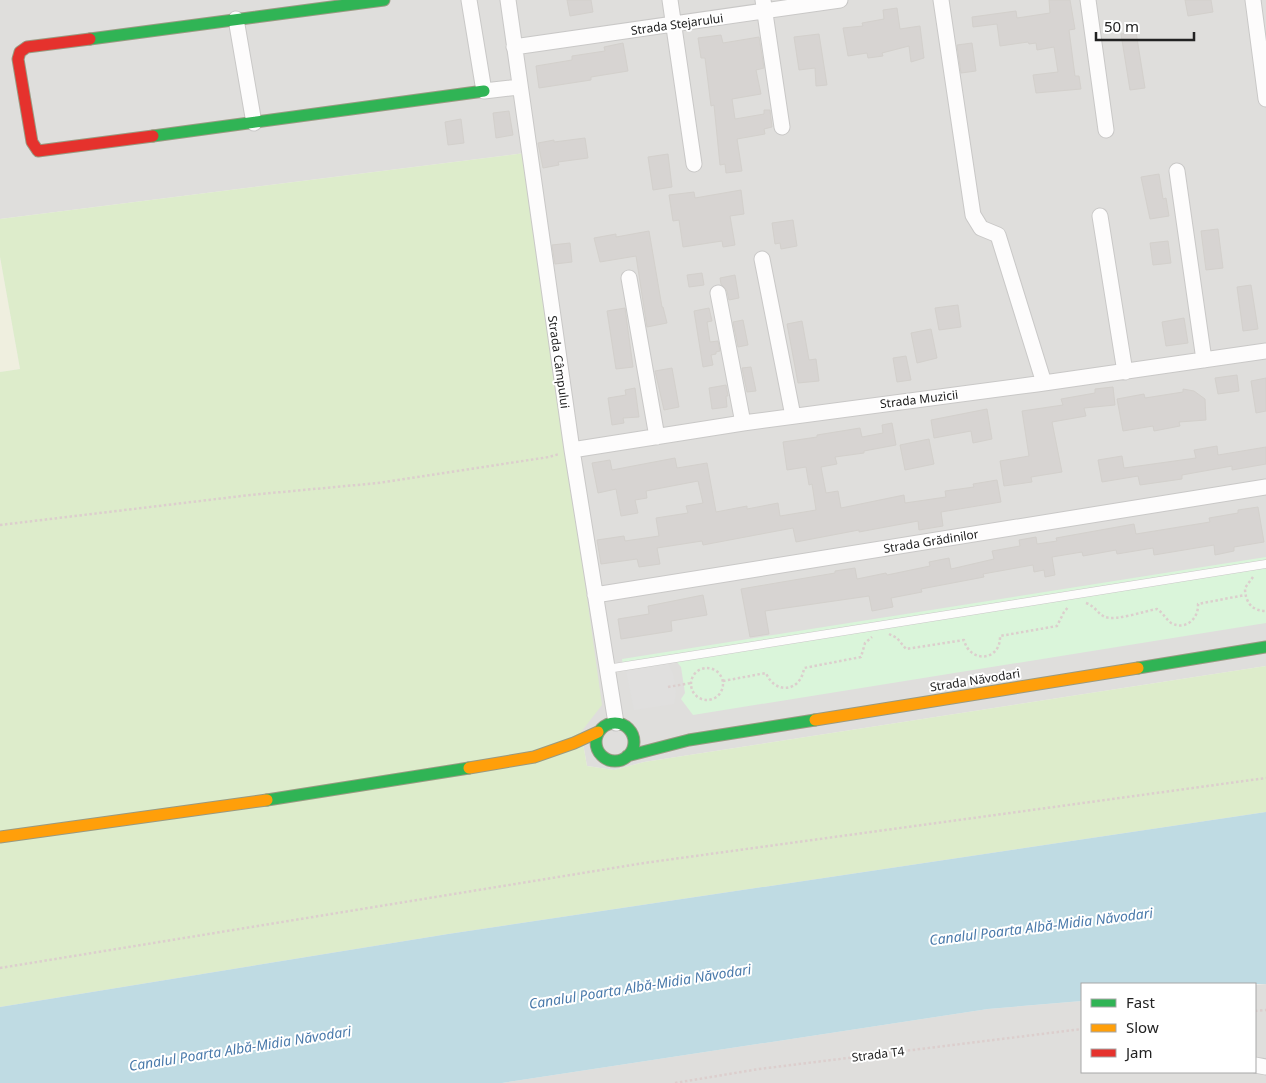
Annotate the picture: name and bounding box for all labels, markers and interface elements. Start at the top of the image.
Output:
street label: Strada Stejarului [630,9,724,39]
scale bar [1096,10,1194,42]
text: 50 m [1104,16,1139,36]
street label: Strada Câmpului [544,314,574,410]
street label: Strada Muzicii [879,386,959,412]
street label: Strada Grădinilor [882,525,980,557]
street label: Strada Năvodari [929,664,1021,696]
water label: Canalul Poarta Albă-Midia Năvodari [928,903,1154,949]
water label: Canalul Poarta Albă-Midia Năvodari [527,959,753,1013]
legend [1081,983,1256,1073]
text: Fast [1126,992,1155,1012]
text: Slow [1126,1017,1159,1037]
water label: Canalul Poarta Albă-Midia Năvodari [127,1021,353,1075]
street label: Strada T4 [851,1042,906,1066]
text: Jam [1124,1042,1153,1062]

